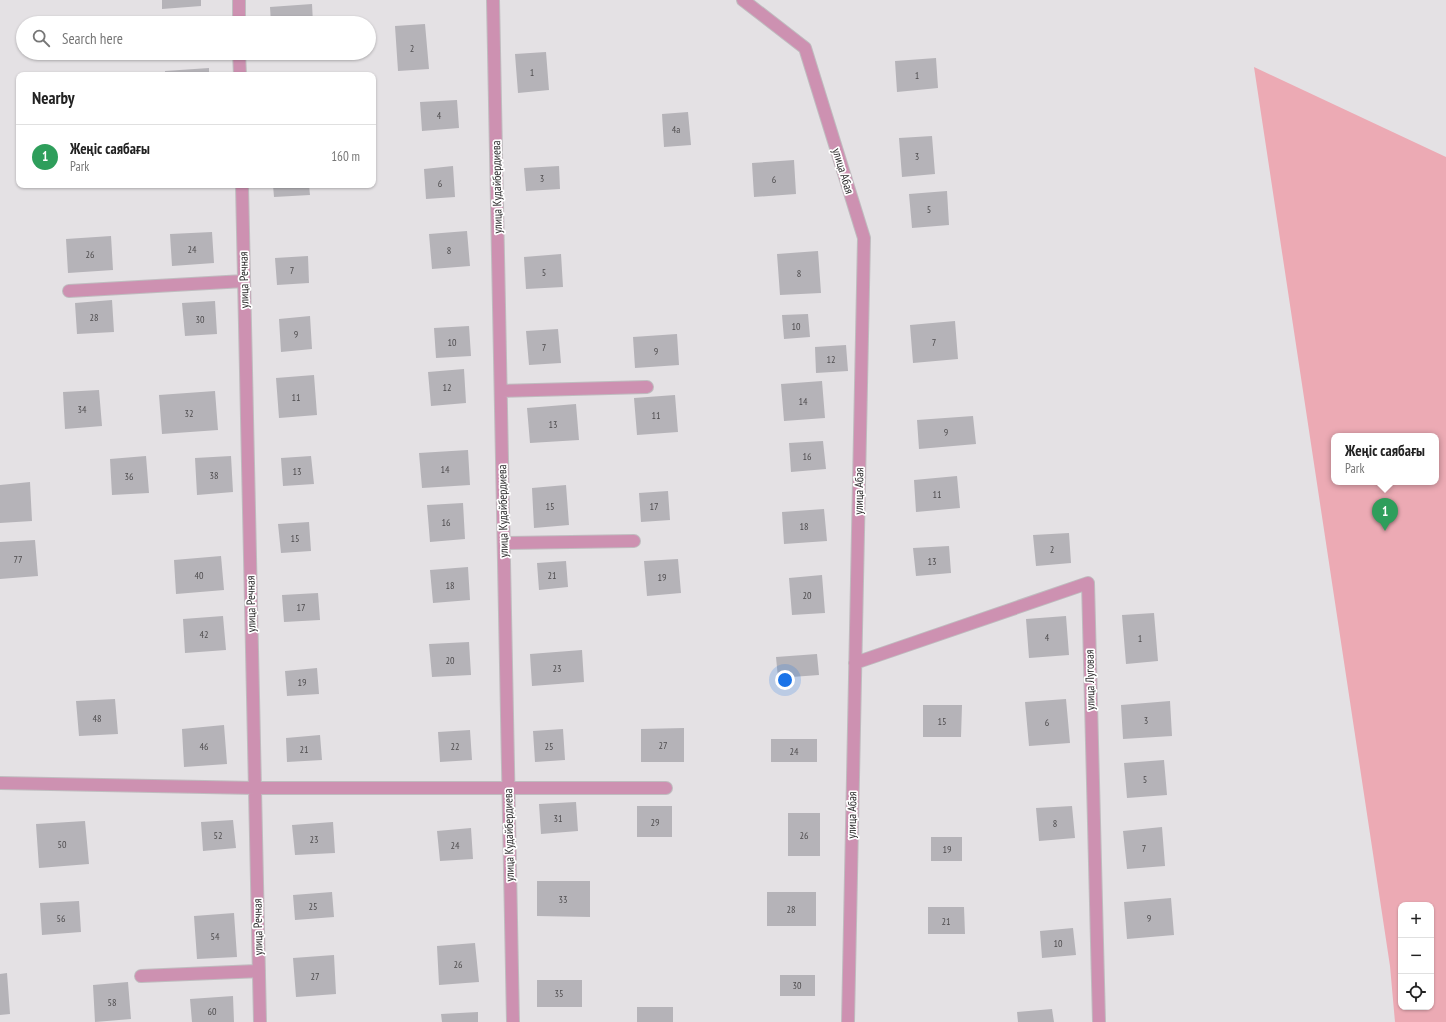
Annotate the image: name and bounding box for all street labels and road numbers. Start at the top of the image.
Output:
street label: улица Кудайбердиева [488,140,505,234]
street label: улица Абая [829,146,858,196]
street label: улица Речная [236,251,251,308]
street label: улица Кудайбердиева [494,464,511,558]
street label: улица Абая [851,467,866,515]
street label: улица Речная [243,575,258,632]
street label: улица Луговая [1081,649,1098,710]
street label: улица Кудайбердиева [500,788,517,882]
street label: улица Абая [844,791,859,839]
street label: улица Речная [250,898,265,955]

